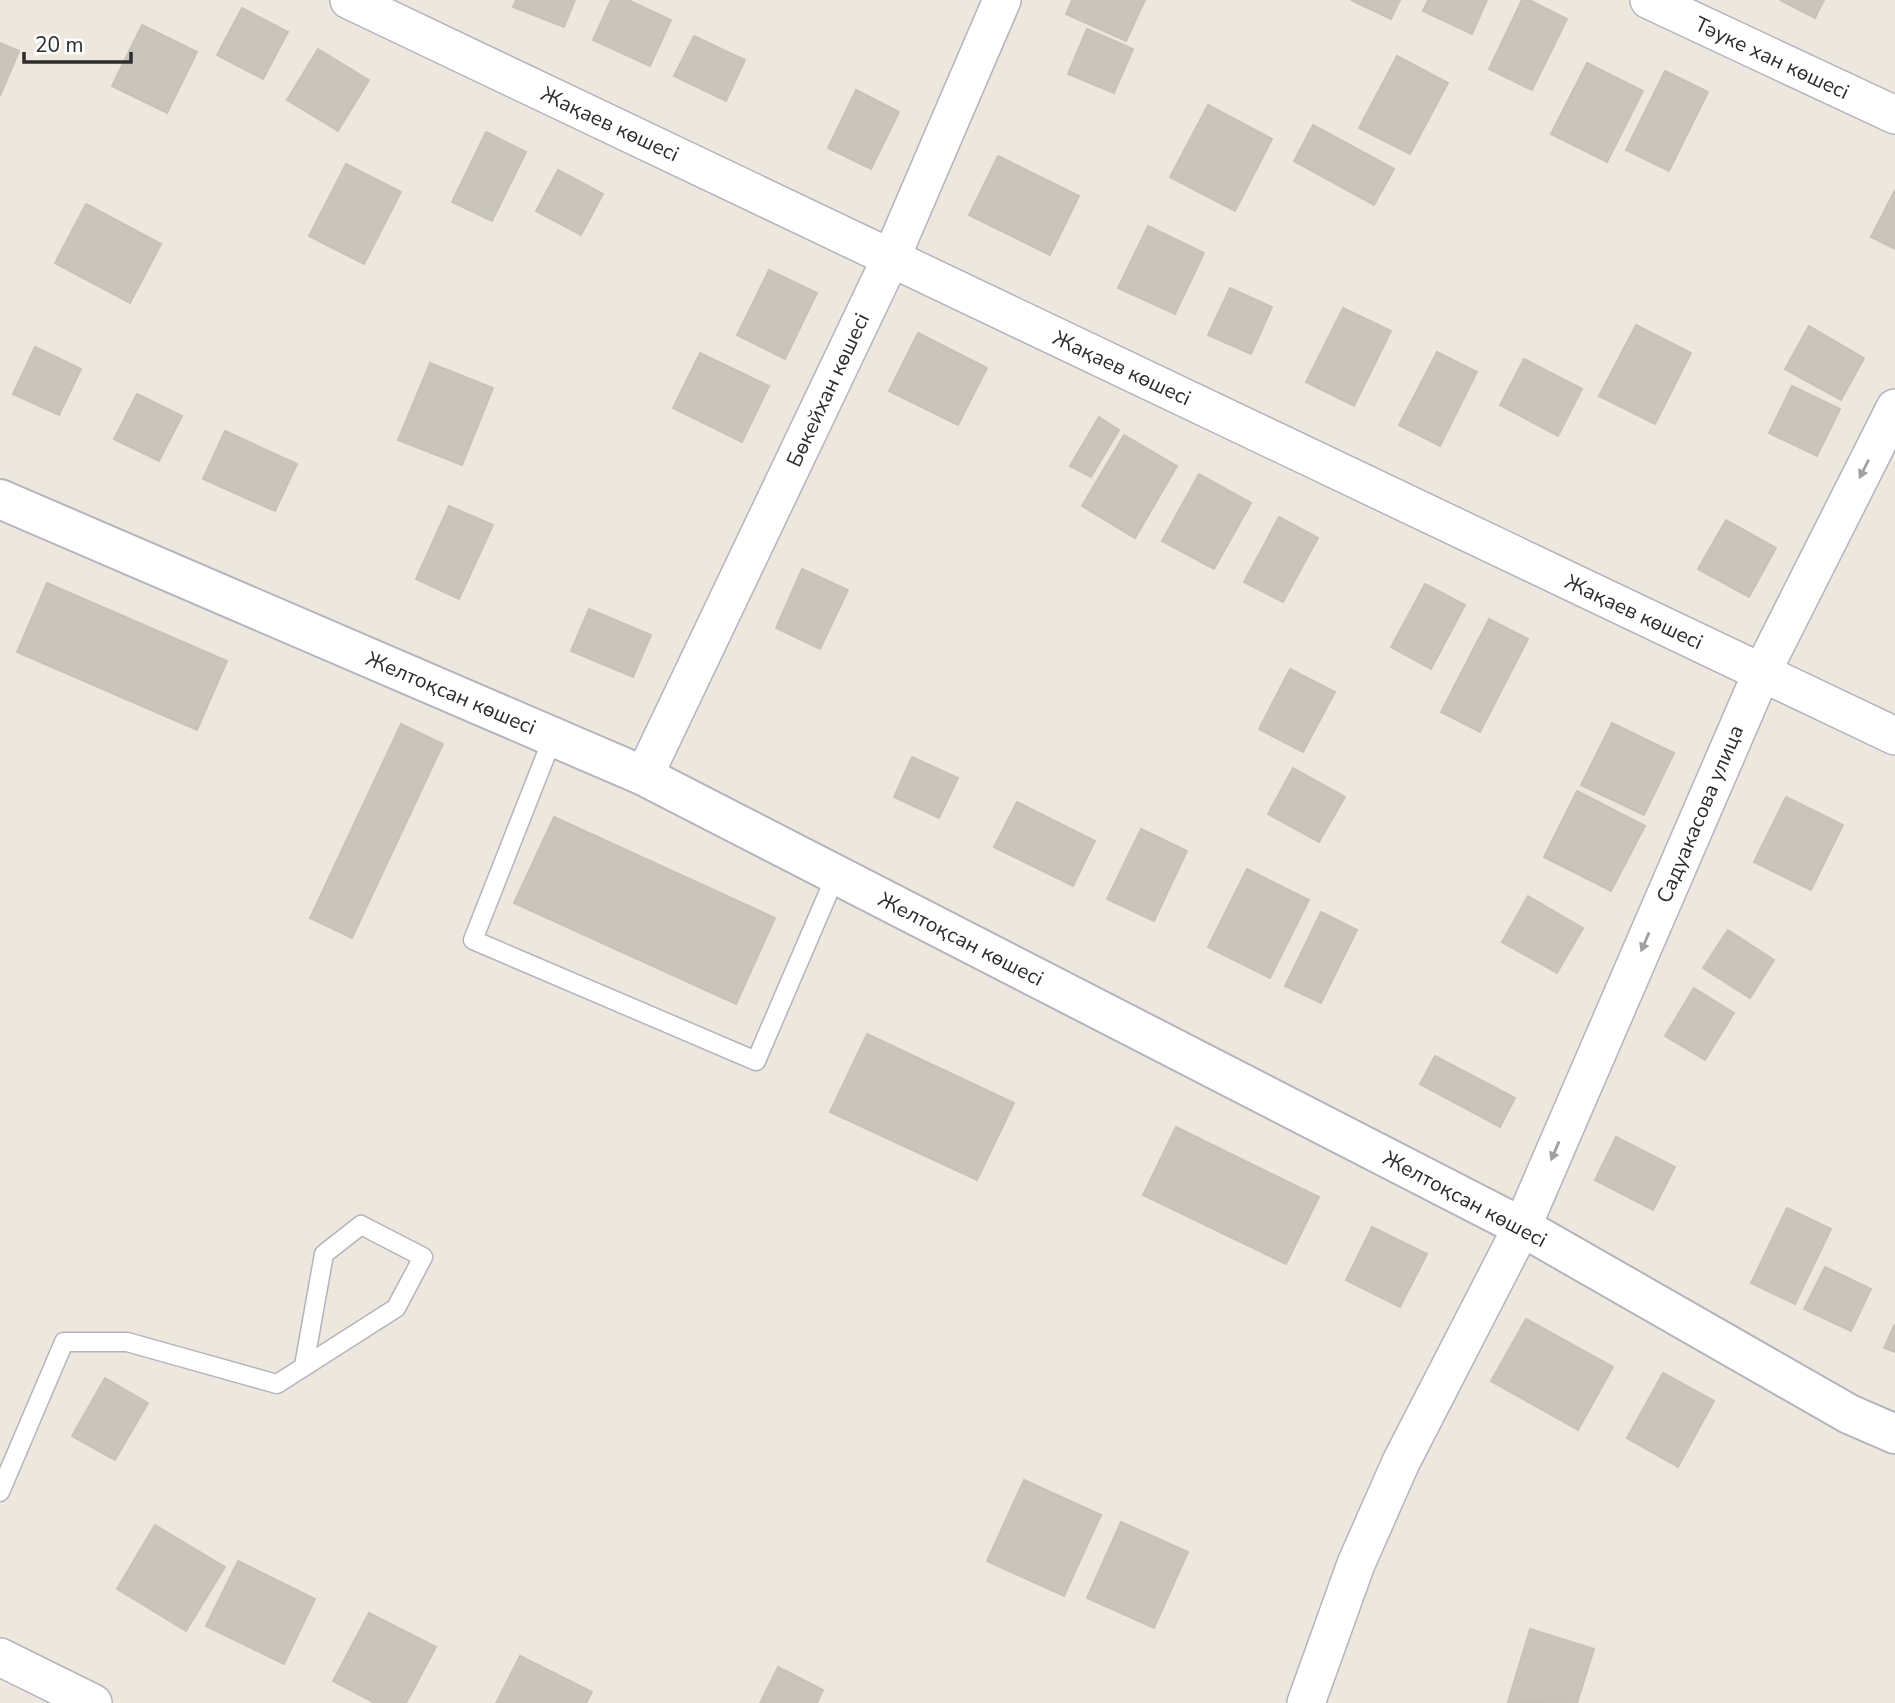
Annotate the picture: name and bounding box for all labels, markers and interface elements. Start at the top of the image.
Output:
street label: Тәуке хан көшесі [1690,10,1854,106]
scale bar [24,21,131,65]
text: 20 m [35,31,84,59]
street label: Жақаев көшесі [536,80,684,168]
street label: Бөкейхан көшесі [780,309,876,471]
street label: Жақаев көшесі [1048,324,1196,412]
one-way arrow [1859,459,1870,479]
street label: Жақаев көшесі [1560,568,1708,656]
street label: Желтоқсан көшесі [362,645,540,741]
street label: Садуакасова улица [1650,721,1750,907]
street label: Желтоқсан көшесі [874,885,1048,993]
one-way arrow [1639,932,1651,952]
one-way arrow [1549,1140,1560,1161]
street label: Желтоқсан көшесі [1378,1144,1552,1254]

